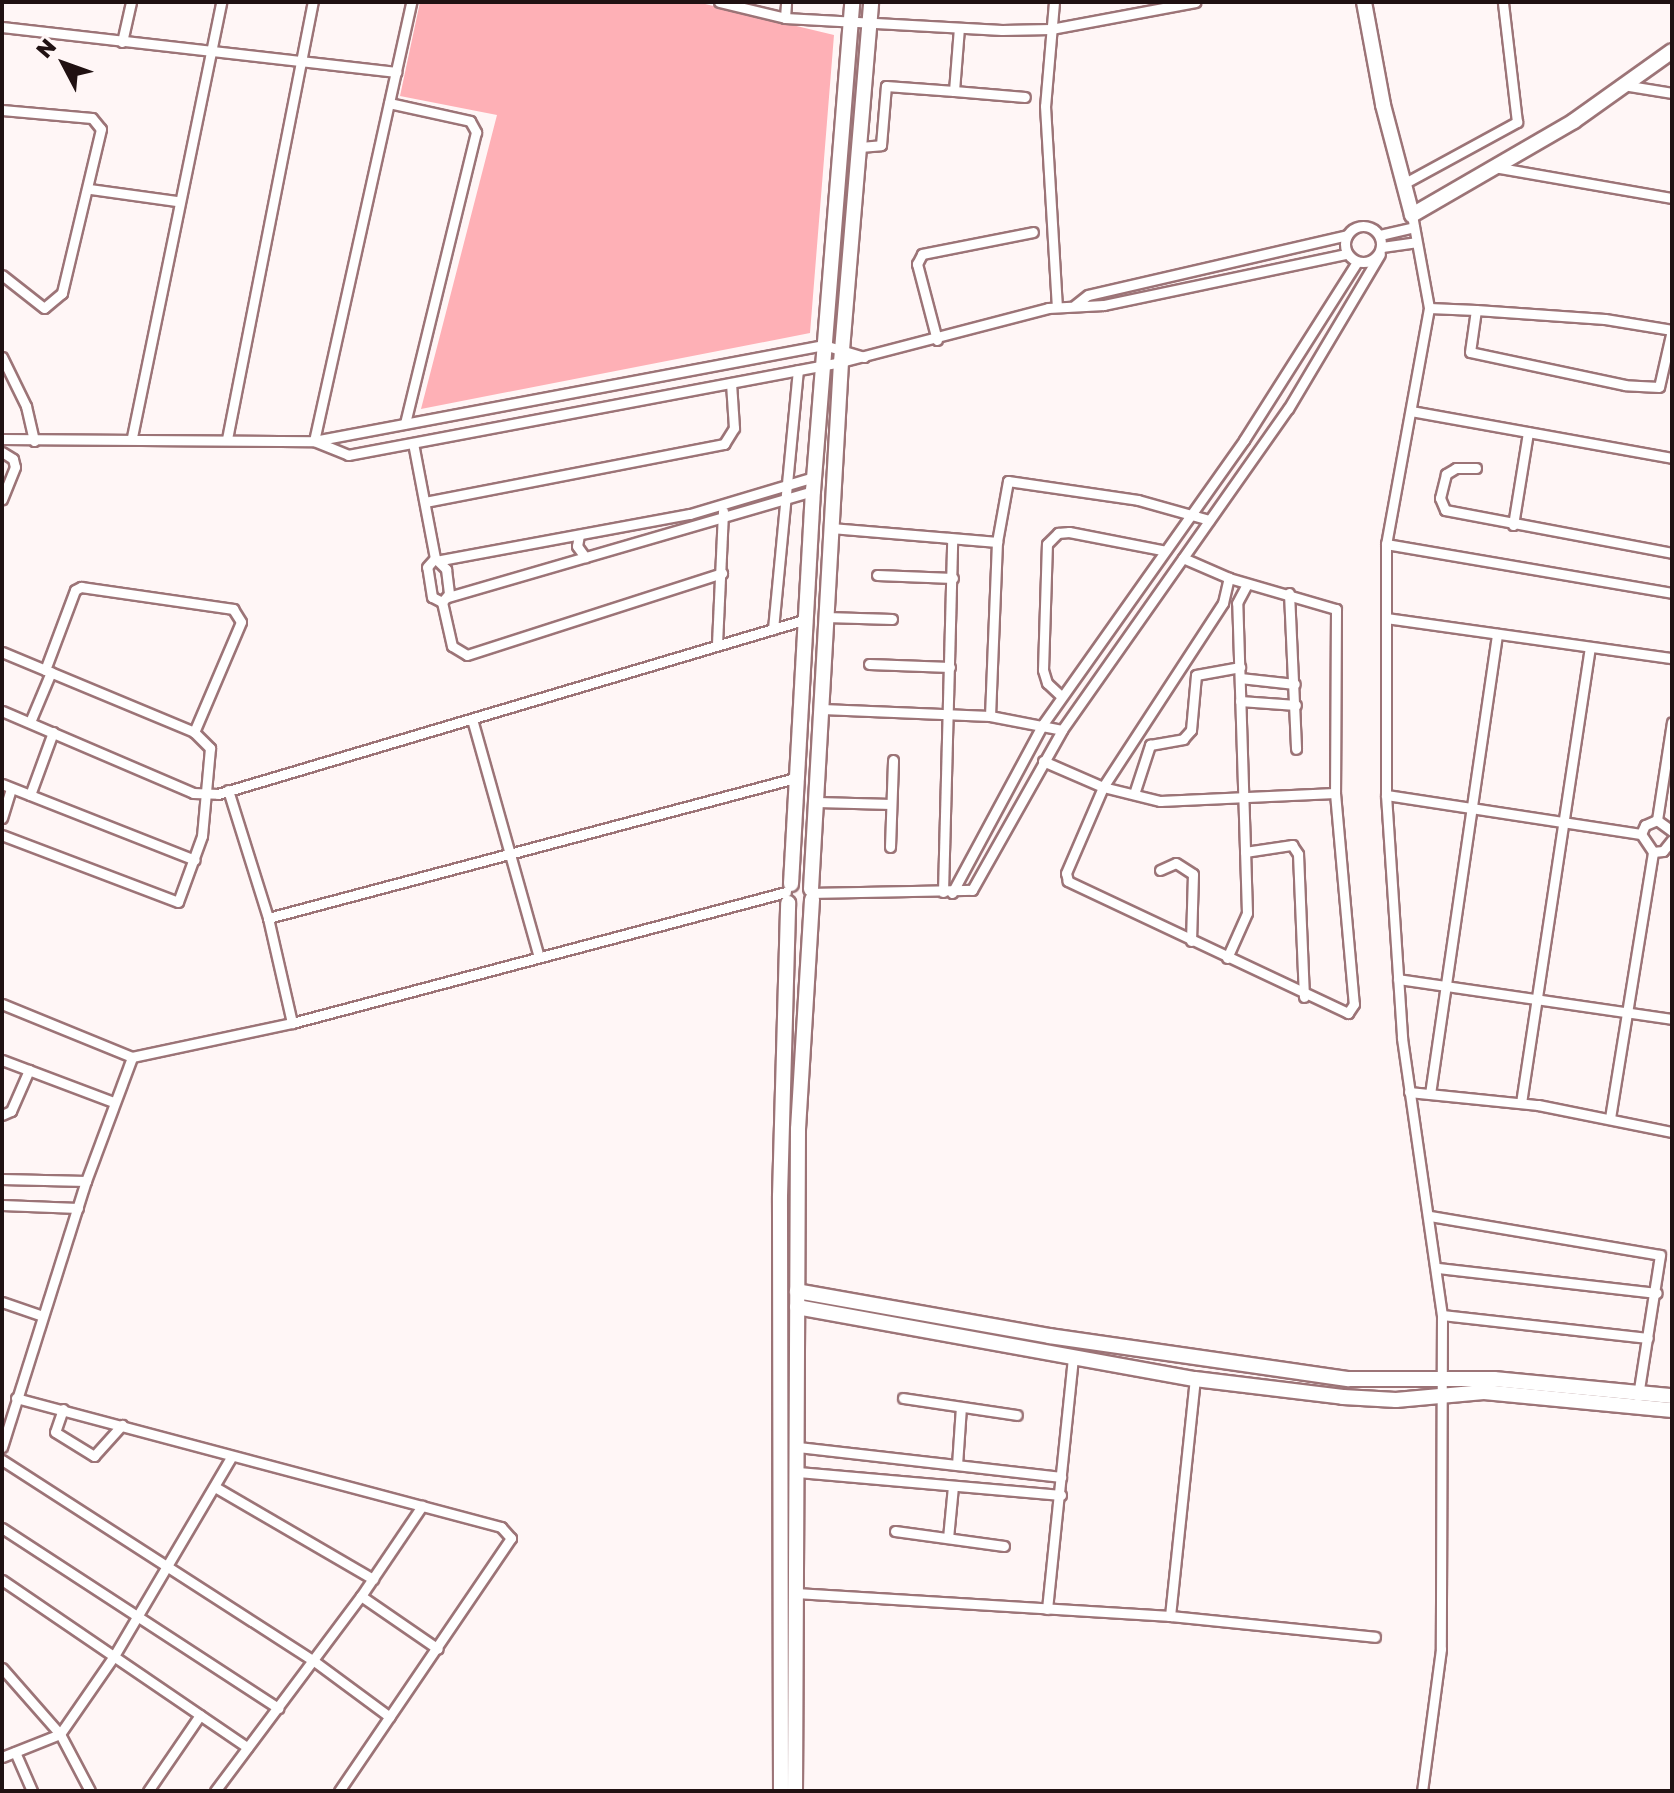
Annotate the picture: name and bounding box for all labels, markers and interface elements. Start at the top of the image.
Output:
north arrow [24,24,104,104]
text: N [30,33,61,63]

